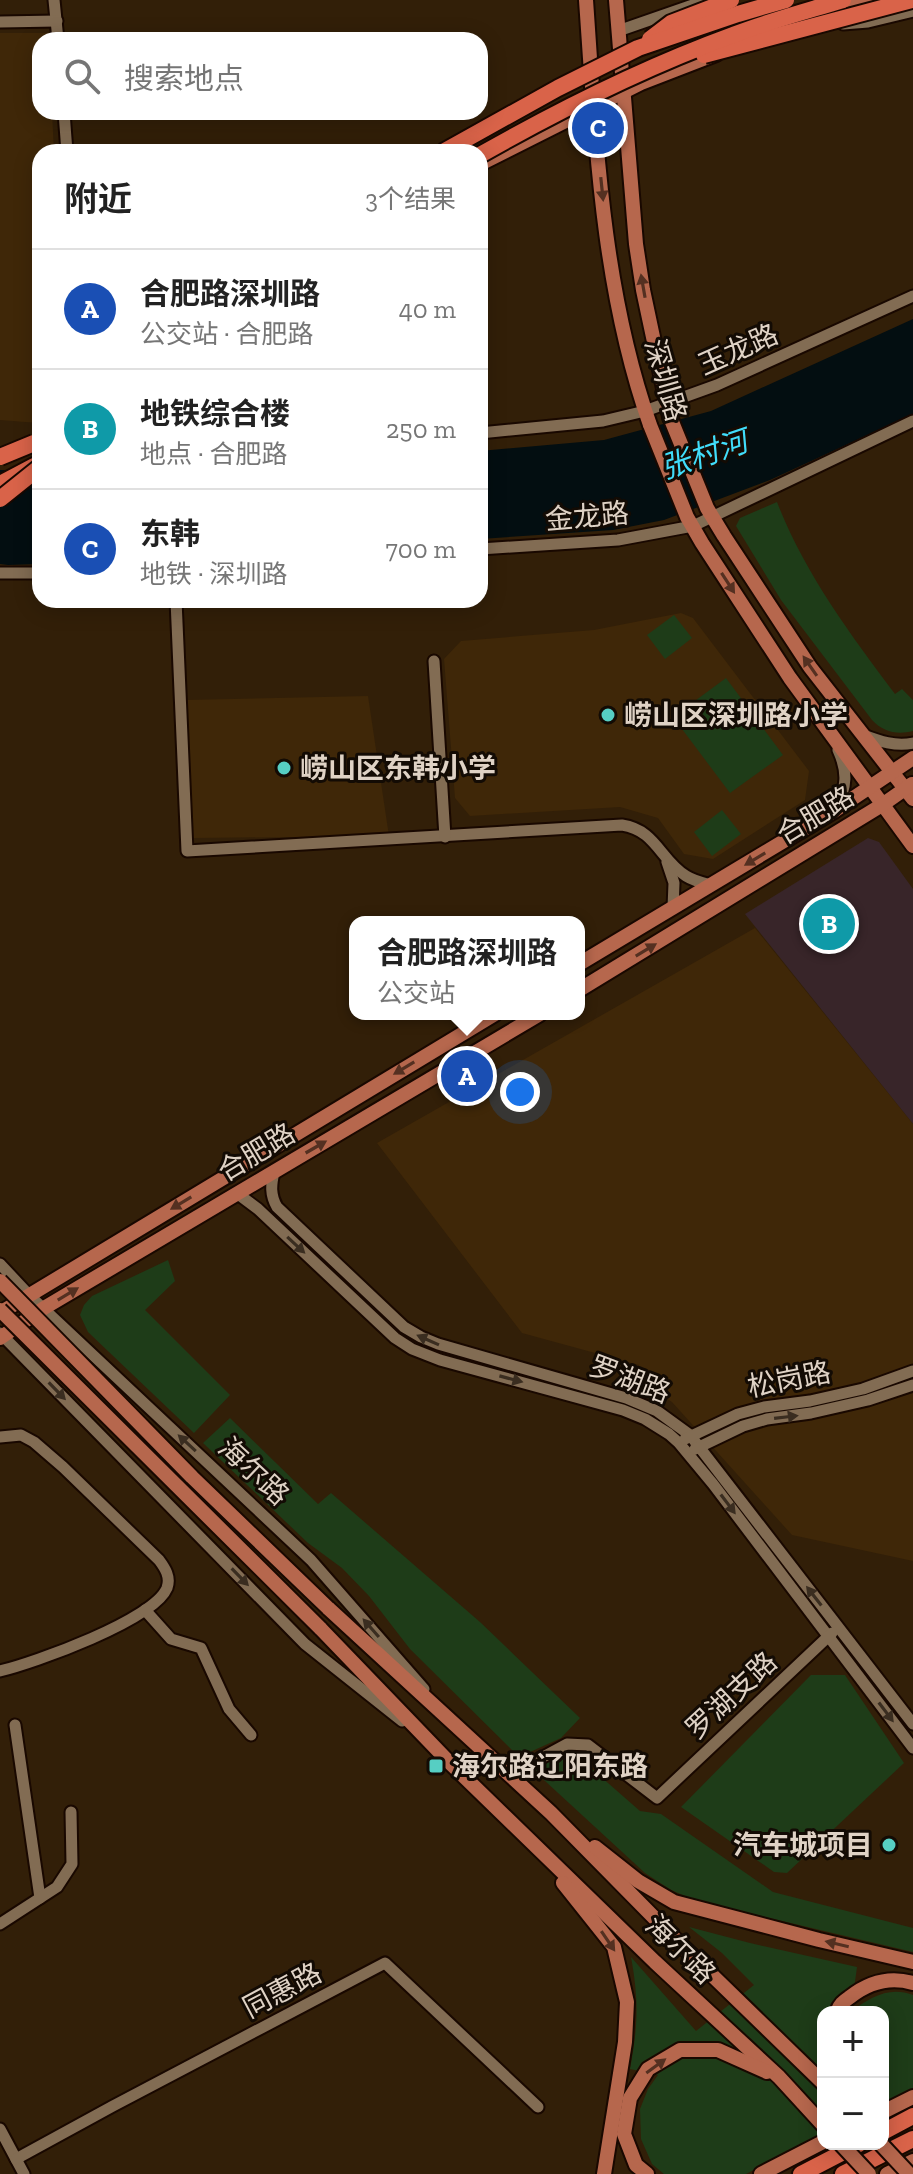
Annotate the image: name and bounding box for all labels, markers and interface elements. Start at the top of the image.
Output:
search box [32,32,488,120]
icon: search [60,54,104,98]
text: 搜索地点 [124,61,244,97]
pin: C [572,98,624,158]
one-way arrow [596,177,609,202]
text: 附近 [64,179,132,220]
text: 3个结果 [365,183,456,215]
one-way arrow [636,273,648,298]
text: 合肥路深圳路 [140,276,320,312]
text: A [81,293,99,325]
text: 40 m [399,293,456,325]
street label: 玉龙路 [693,317,783,382]
text: 公交站 · 合肥路 [140,318,314,350]
street label: 深圳路 [638,335,693,425]
text: 地铁综合楼 [140,396,290,432]
text: B [82,413,98,445]
text: 250 m [386,413,456,445]
water label: 张村河 [656,422,757,487]
text: 地点 · 合肥路 [140,438,288,470]
street label: 金龙路 [544,496,630,537]
text: 东韩 [140,516,200,552]
text: C [82,533,98,565]
text: 700 m [385,533,456,565]
text: 地铁 · 深圳路 [140,558,288,590]
one-way arrow [720,572,734,594]
one-way arrow [803,656,818,677]
place label: 崂山区深圳路小学 [624,699,848,732]
marker: 崂山区深圳路小学 [599,706,617,724]
place label: 崂山区东韩小学 [300,752,496,785]
marker: 崂山区东韩小学 [275,759,293,777]
street label: 合肥路 [771,780,860,851]
one-way arrow [744,852,766,866]
pin: B [803,894,855,954]
popup [349,916,585,1020]
text: 合肥路深圳路 [377,935,557,971]
one-way arrow [635,942,656,957]
text: 公交站 [377,977,455,1009]
pin: A [441,1046,493,1106]
one-way arrow [393,1061,415,1075]
your location [500,1072,540,1112]
street label: 合肥路 [212,1117,301,1188]
one-way arrow [305,1140,327,1154]
one-way arrow [170,1195,192,1209]
one-way arrow [287,1236,306,1254]
one-way arrow [57,1287,79,1301]
one-way arrow [417,1333,440,1346]
street label: 罗湖路 [585,1349,675,1410]
street label: 松岗路 [745,1355,833,1404]
one-way arrow [499,1374,524,1386]
one-way arrow [48,1381,66,1400]
one-way arrow [774,1410,799,1423]
street label: 海尔路 [212,1431,296,1512]
one-way arrow [178,1435,197,1453]
one-way arrow [720,1494,736,1515]
one-way arrow [230,1567,248,1586]
one-way arrow [806,1586,823,1606]
one-way arrow [362,1618,380,1637]
street label: 罗湖支路 [679,1645,784,1746]
one-way arrow [877,1701,893,1722]
place label: 海尔路辽阳东路 [452,1750,648,1783]
marker: 海尔路辽阳东路 [427,1757,445,1775]
place label: 汽车城项目 [733,1829,873,1862]
marker: 汽车城项目 [880,1836,898,1854]
street label: 海尔路 [639,1908,722,1990]
one-way arrow [600,1930,615,1951]
one-way arrow [824,1937,849,1950]
street label: 同惠路 [237,1956,327,2025]
map controls [817,2006,889,2150]
button: + [817,2006,889,2078]
one-way arrow [645,2058,667,2074]
button: − [817,2078,889,2150]

